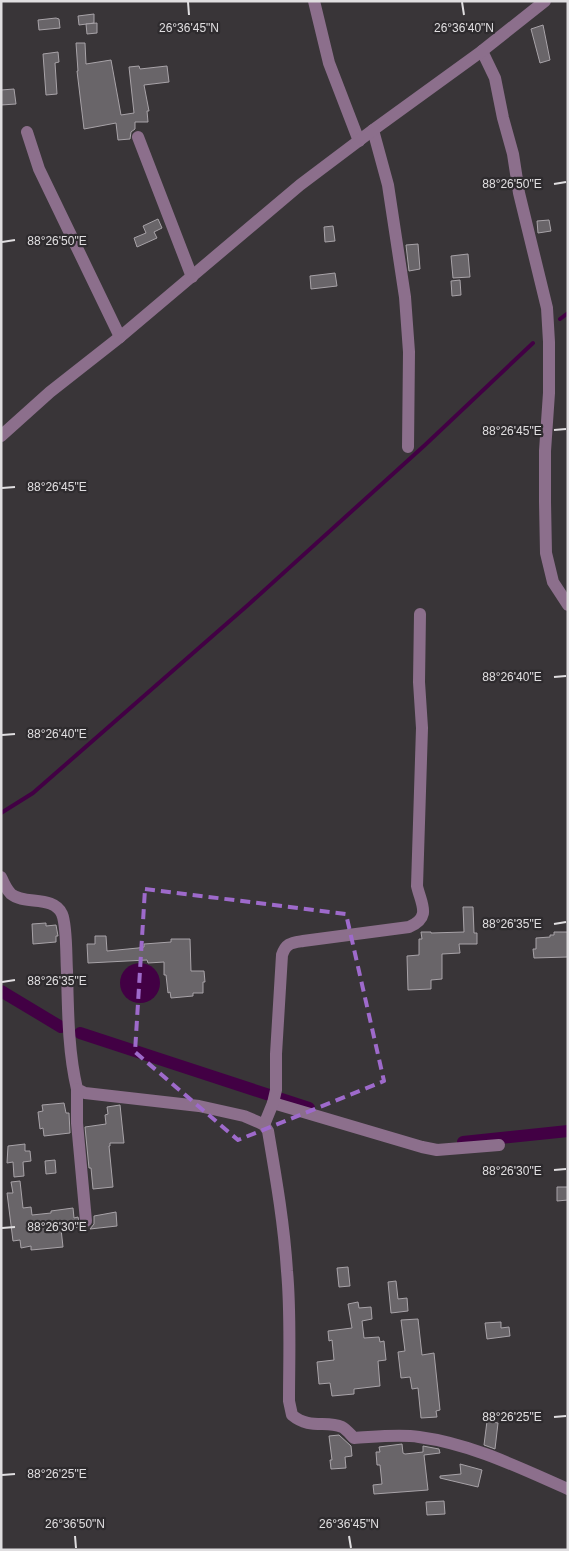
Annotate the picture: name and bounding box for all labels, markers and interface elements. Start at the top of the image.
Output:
text: 26°36'45"N [159,21,219,35]
text: 26°36'40"N [434,21,494,35]
text: 88°26'50"E [482,177,542,191]
text: 88°26'50"E [27,234,87,248]
text: 88°26'45"E [482,424,542,438]
text: 88°26'45"E [27,480,87,494]
text: 88°26'40"E [482,670,542,684]
text: 88°26'40"E [27,727,87,741]
text: 88°26'35"E [482,917,542,931]
text: 88°26'35"E [27,974,87,988]
text: 88°26'30"E [482,1164,542,1178]
text: 88°26'30"E [27,1220,87,1234]
text: 88°26'25"E [482,1410,542,1424]
text: 88°26'25"E [27,1467,87,1481]
text: 26°36'50"N [45,1517,105,1531]
text: 26°36'45"N [319,1517,379,1531]

